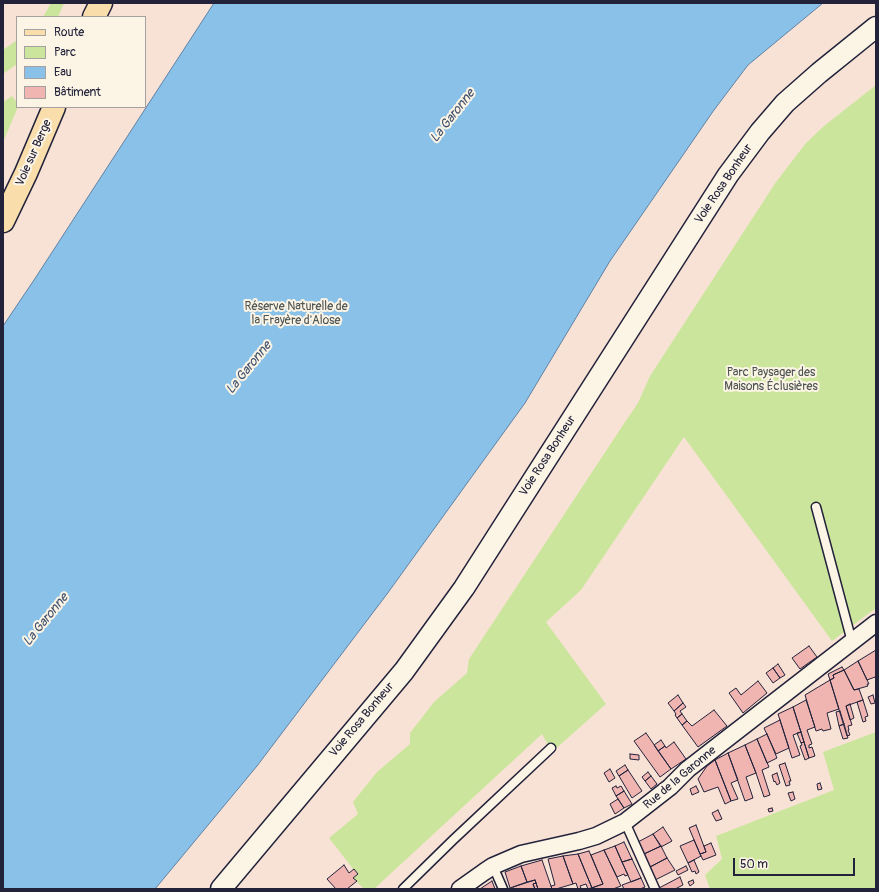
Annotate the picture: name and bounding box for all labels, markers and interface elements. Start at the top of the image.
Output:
legend [16,16,146,108]
text: Route [54,25,84,40]
text: Parc [54,45,76,60]
text: Eau [54,65,72,80]
text: Bâtiment [54,85,101,100]
water label: La Garonne [427,86,479,146]
street label: Voie sur Berge [13,118,55,188]
street label: Voie Rosa Bonheur [692,141,756,227]
park label: Réserve Naturelle de la Frayère d'Alose [244,300,348,328]
water label: La Garonne [223,339,275,397]
park label: Parc Paysager des Maisons Éclusières [724,366,818,394]
street label: Voie Rosa Bonheur [517,413,579,499]
water label: La Garonne [20,591,72,649]
street label: Voie Rosa Bonheur [327,680,397,760]
street label: Rue de la Garonne [641,743,719,813]
scale bar [735,850,857,876]
text: 50 m [740,857,768,872]

